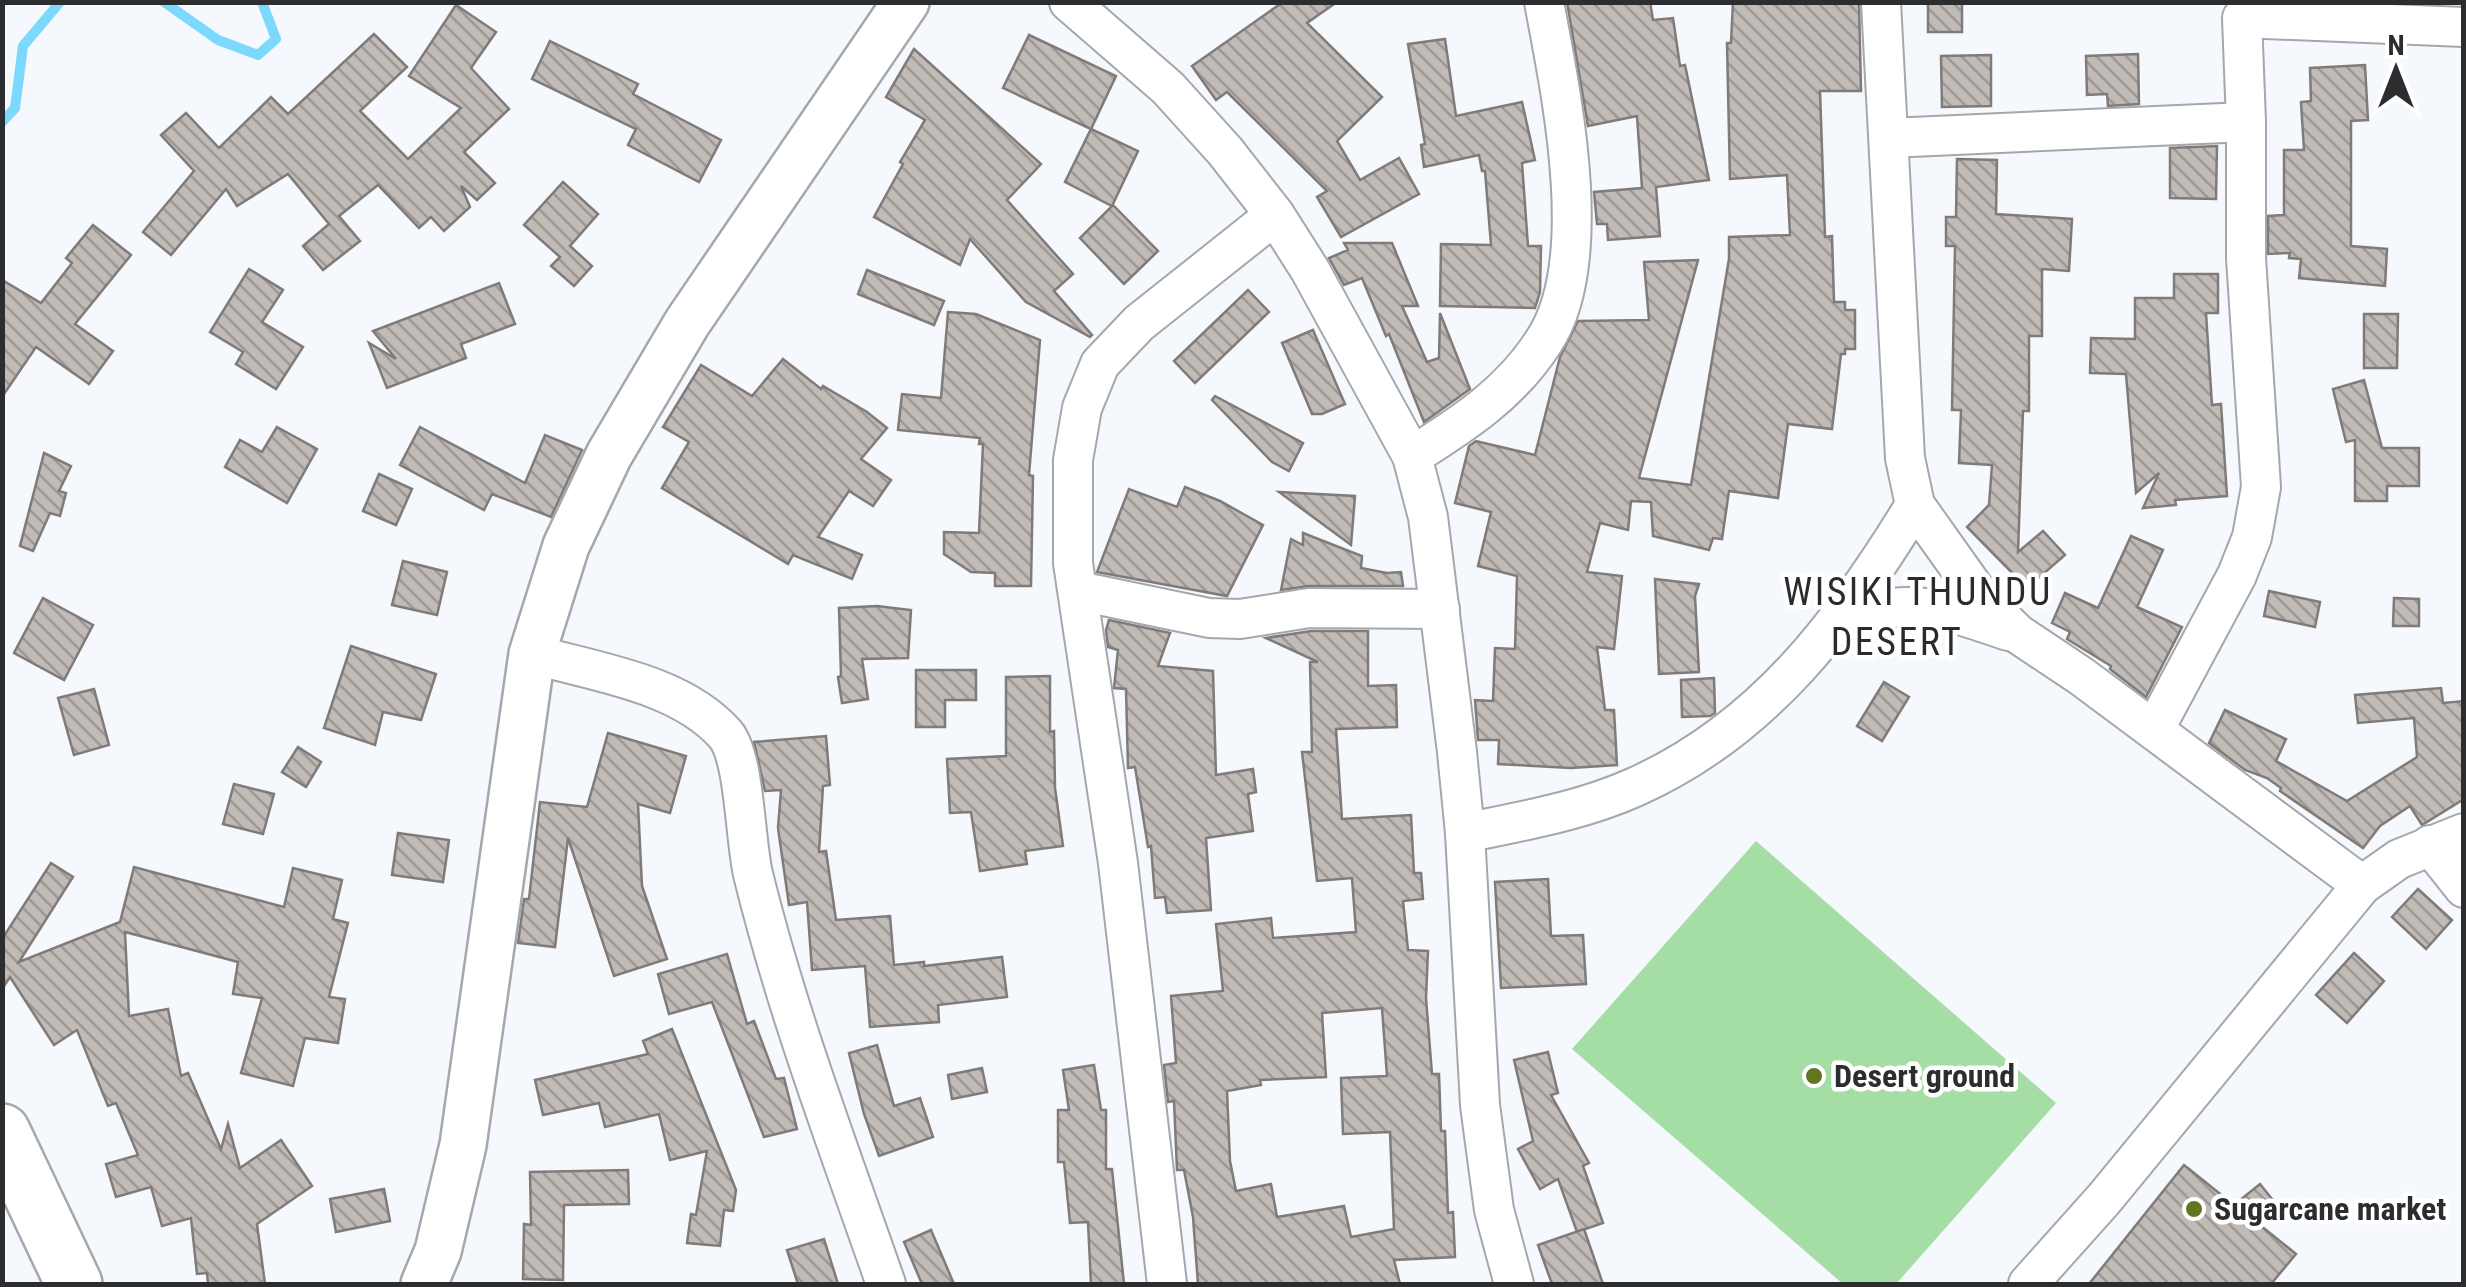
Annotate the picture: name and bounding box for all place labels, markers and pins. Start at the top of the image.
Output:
place label: Desert ground [1834,1057,2015,1095]
marker: Desert ground [1803,1065,1825,1087]
place label: Sugarcane market [2214,1190,2446,1228]
marker: Sugarcane market [2183,1198,2205,1220]

